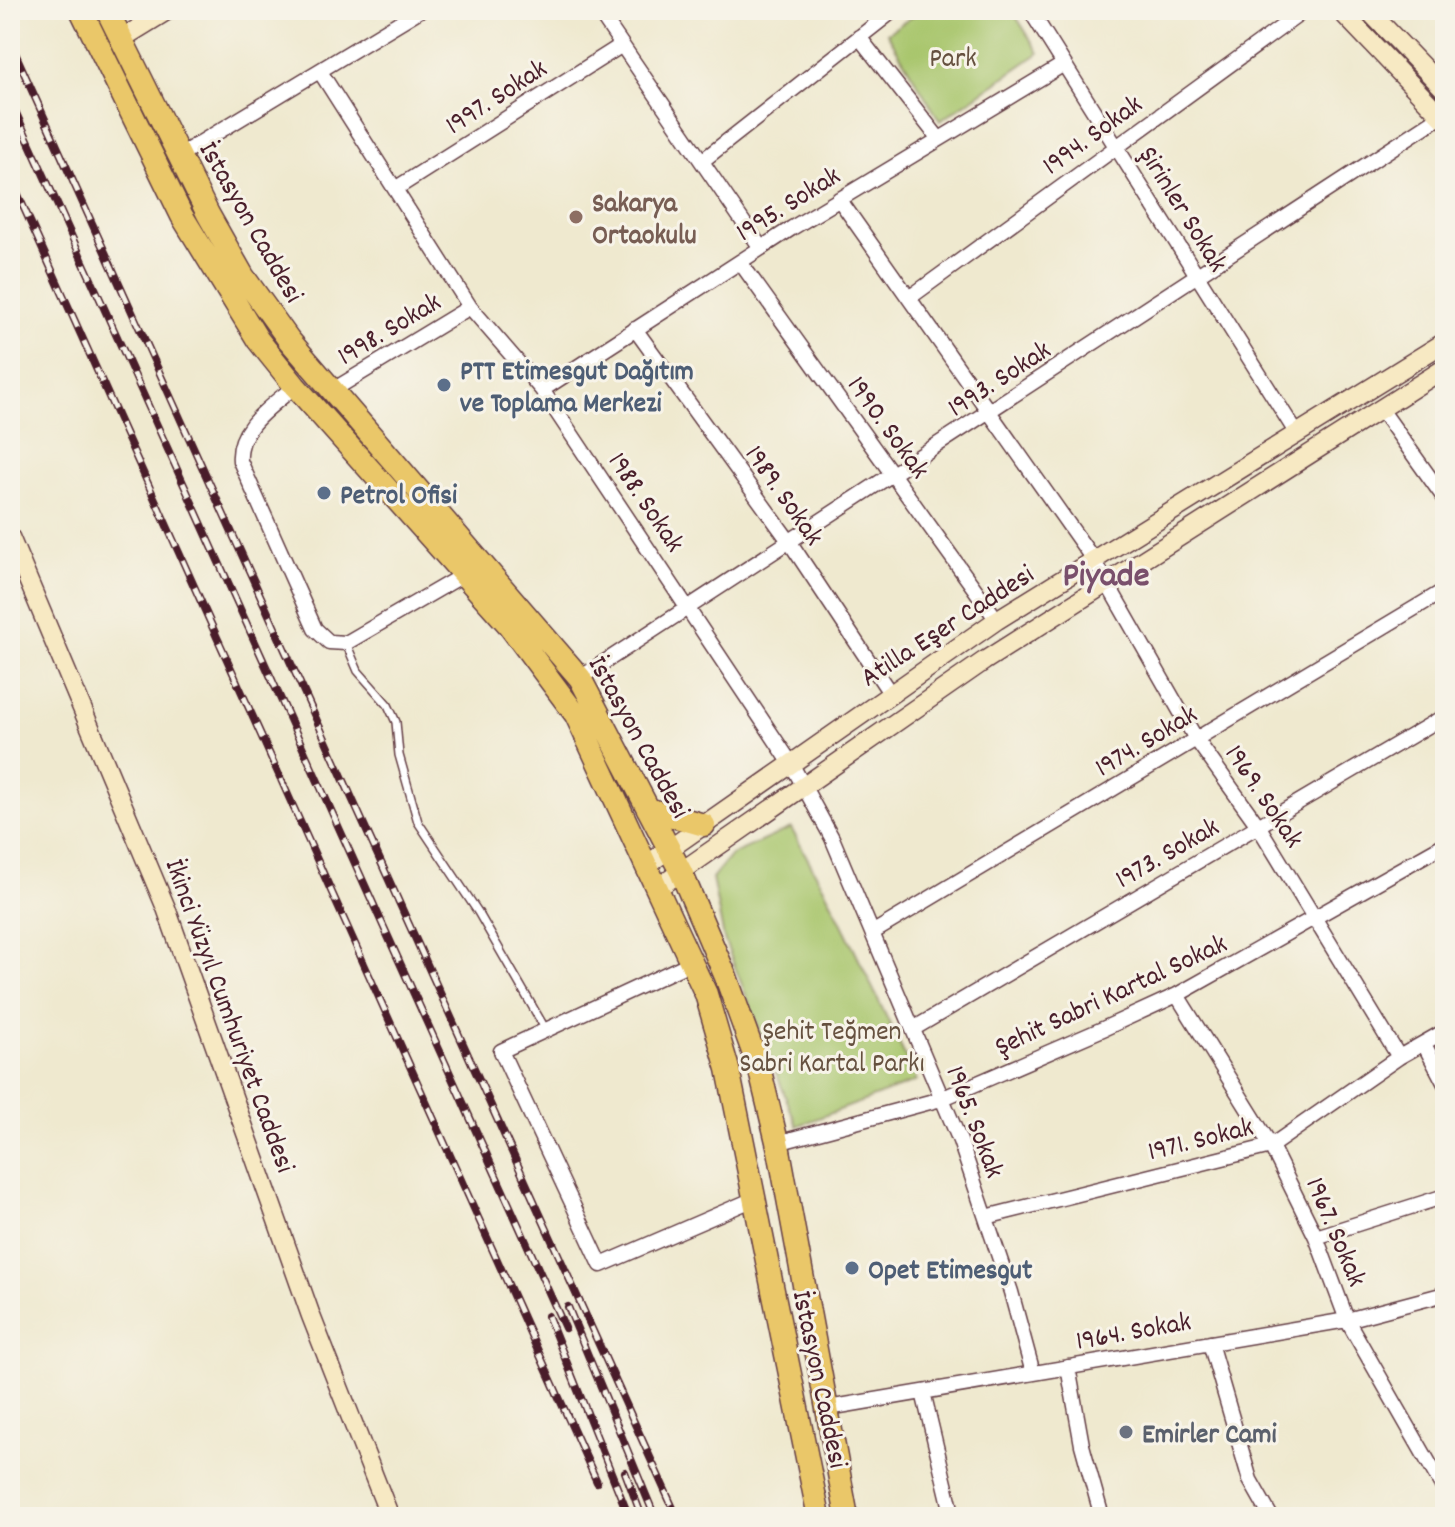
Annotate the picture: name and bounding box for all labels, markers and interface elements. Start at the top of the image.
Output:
park label: Park [929,41,977,81]
street label: 1997. Sokak [439,51,557,147]
street label: 1994. Sokak [1036,87,1152,187]
street label: İstasyon Caddesi [186,135,311,312]
street label: Şirinler Sokak [1126,140,1235,281]
street label: 1995. Sokak [730,158,850,254]
place label: Sakarya Ortaokulu [592,186,697,258]
marker: Sakarya Ortaokulu [567,208,585,226]
street label: 1998. Sokak [331,285,450,378]
street label: 1993. Sokak [941,333,1060,430]
place label: PTT Etimesgut Dağıtım ve Toplama Merkezi [460,354,694,426]
street label: 1990. Sokak [835,369,937,489]
marker: PTT Etimesgut Dağıtım ve Toplama Merkezi [435,376,453,394]
street label: 1989. Sokak [733,438,831,555]
street label: 1988. Sokak [596,446,692,562]
place label: Petrol Ofisi [340,478,457,518]
marker: Petrol Ofisi [315,484,333,502]
district label: Piyade [1062,552,1150,604]
street label: Atilla Eşer Caddesi [854,557,1043,699]
street label: İstasyon Caddesi [575,650,698,827]
street label: 1974. Sokak [1089,697,1206,790]
street label: 1969. Sokak [1212,738,1311,858]
street label: 1973. Sokak [1109,809,1228,901]
street label: İkinci Yüzyıl Cumhuriyet Caddesi [152,854,303,1179]
street label: Şehit Sabri Kartal Sokak [989,926,1235,1069]
park label: Şehit Teğmen Sabri Kartal Parkı [739,1014,925,1086]
street label: 1965. Sokak [933,1061,1012,1185]
street label: 1971. Sokak [1144,1109,1258,1174]
street label: 1967. Sokak [1292,1172,1374,1294]
place label: Opet Etimesgut [868,1253,1033,1293]
marker: Opet Etimesgut [843,1259,861,1277]
street label: İstasyon Caddesi [779,1288,855,1472]
street label: 1964. Sokak [1073,1304,1195,1364]
place label: Emirler Cami [1142,1417,1277,1457]
marker: Emirler Cami [1117,1423,1135,1441]

